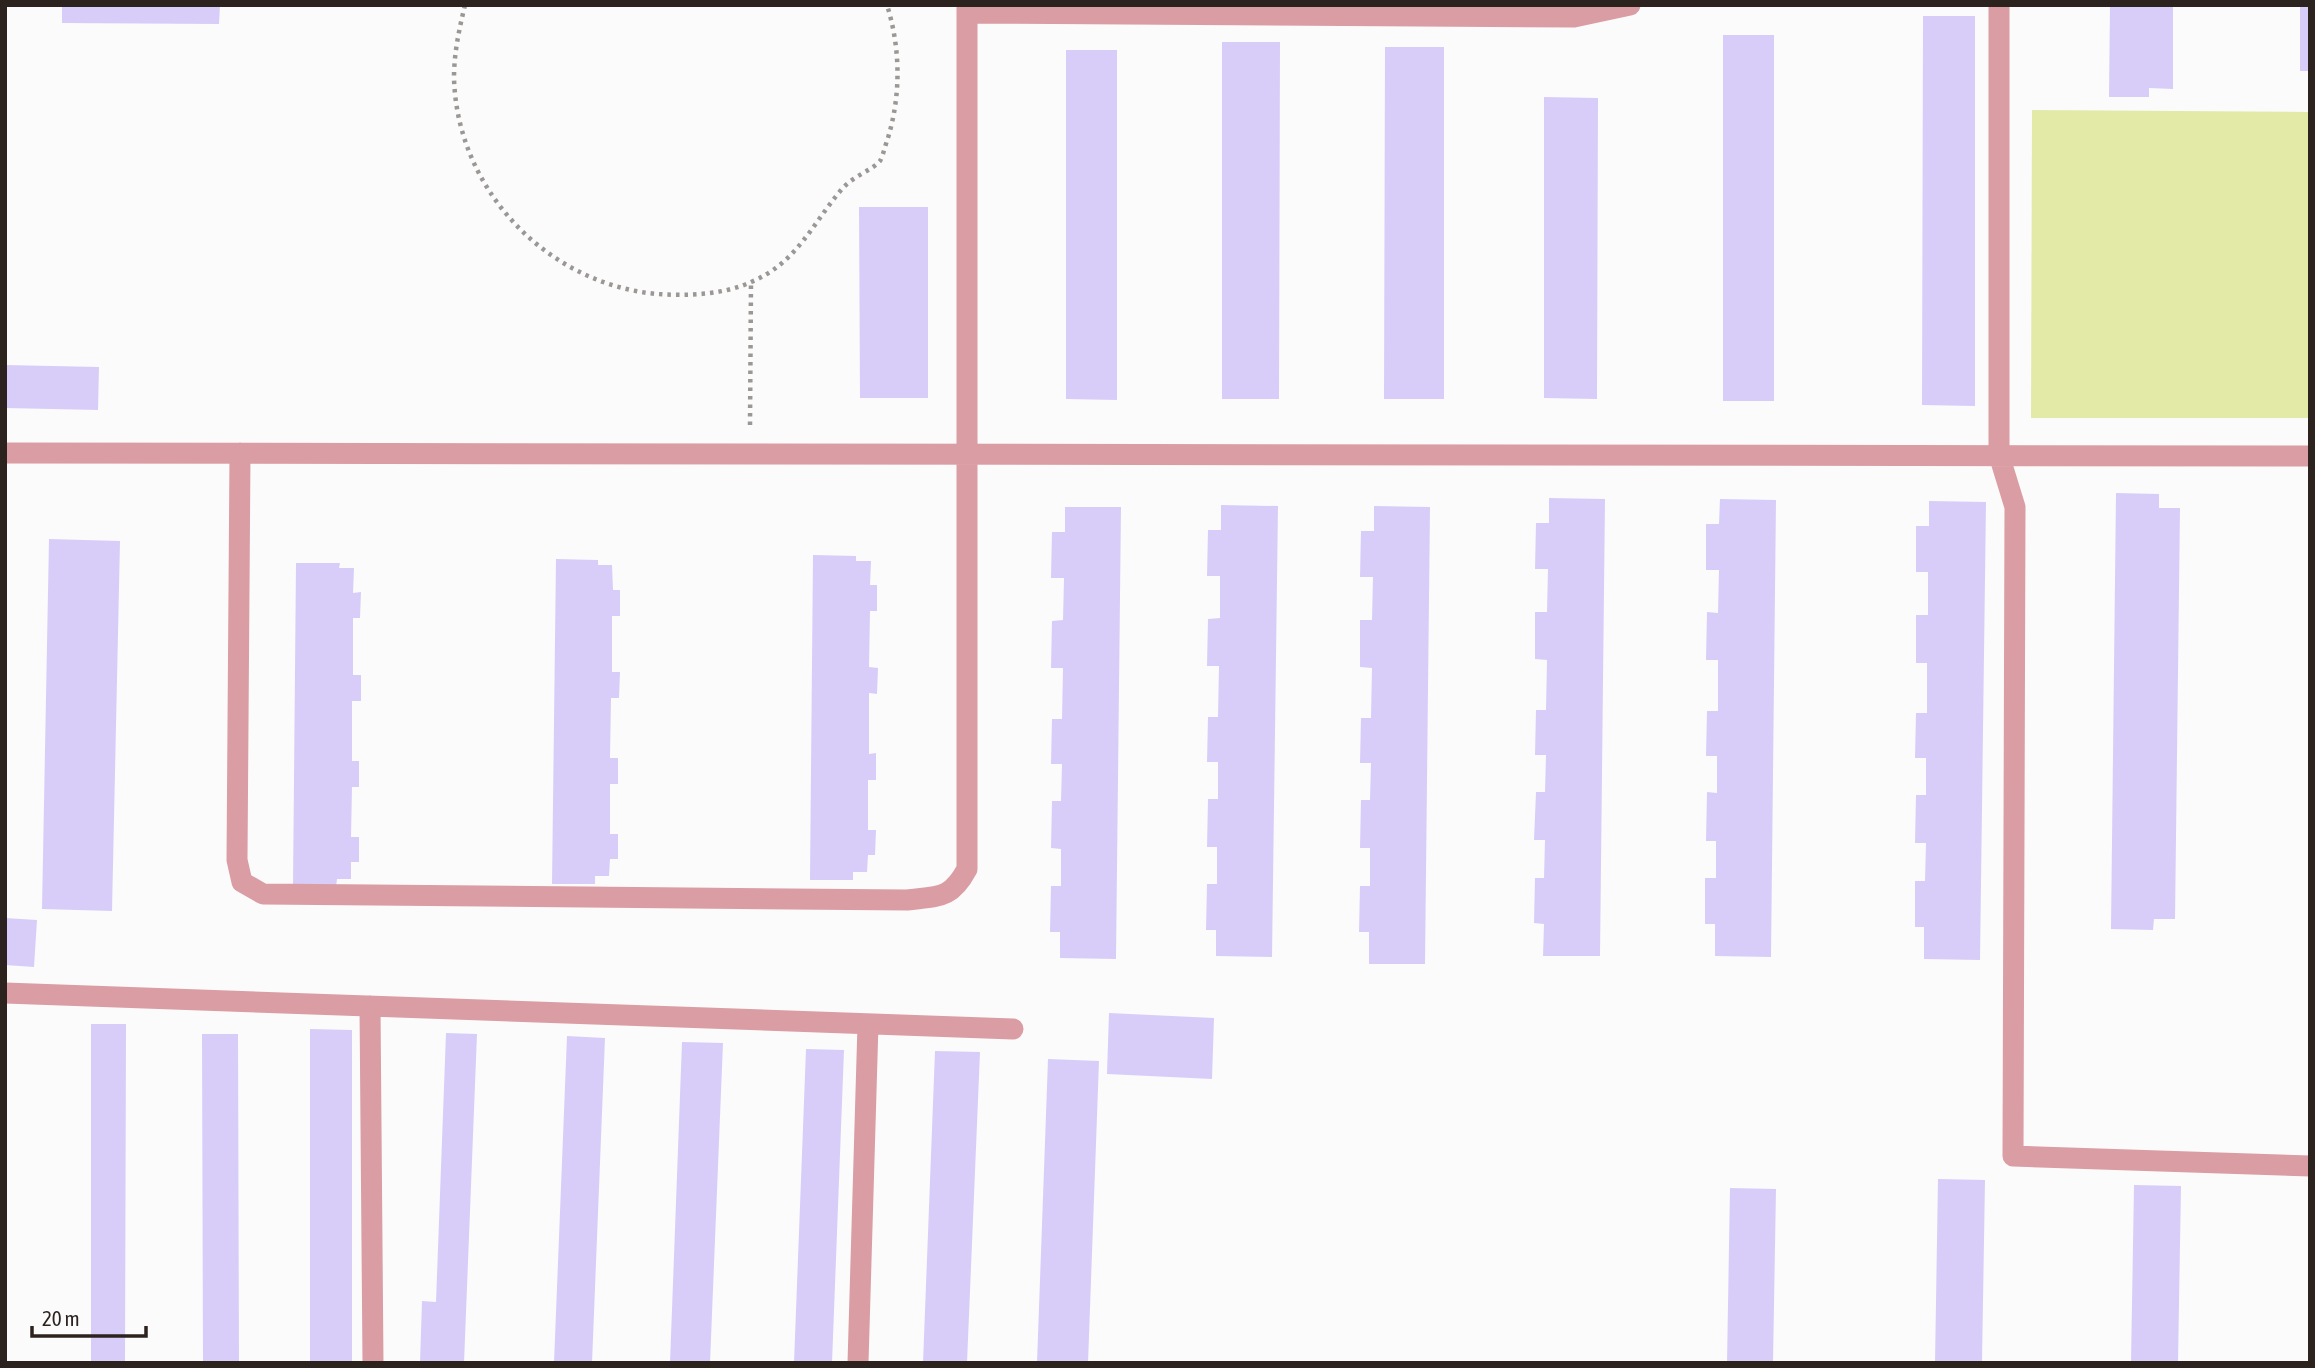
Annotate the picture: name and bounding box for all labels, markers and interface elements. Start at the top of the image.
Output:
scale bar [32,1294,145,1338]
text: 20 m [42,1306,80,1330]

